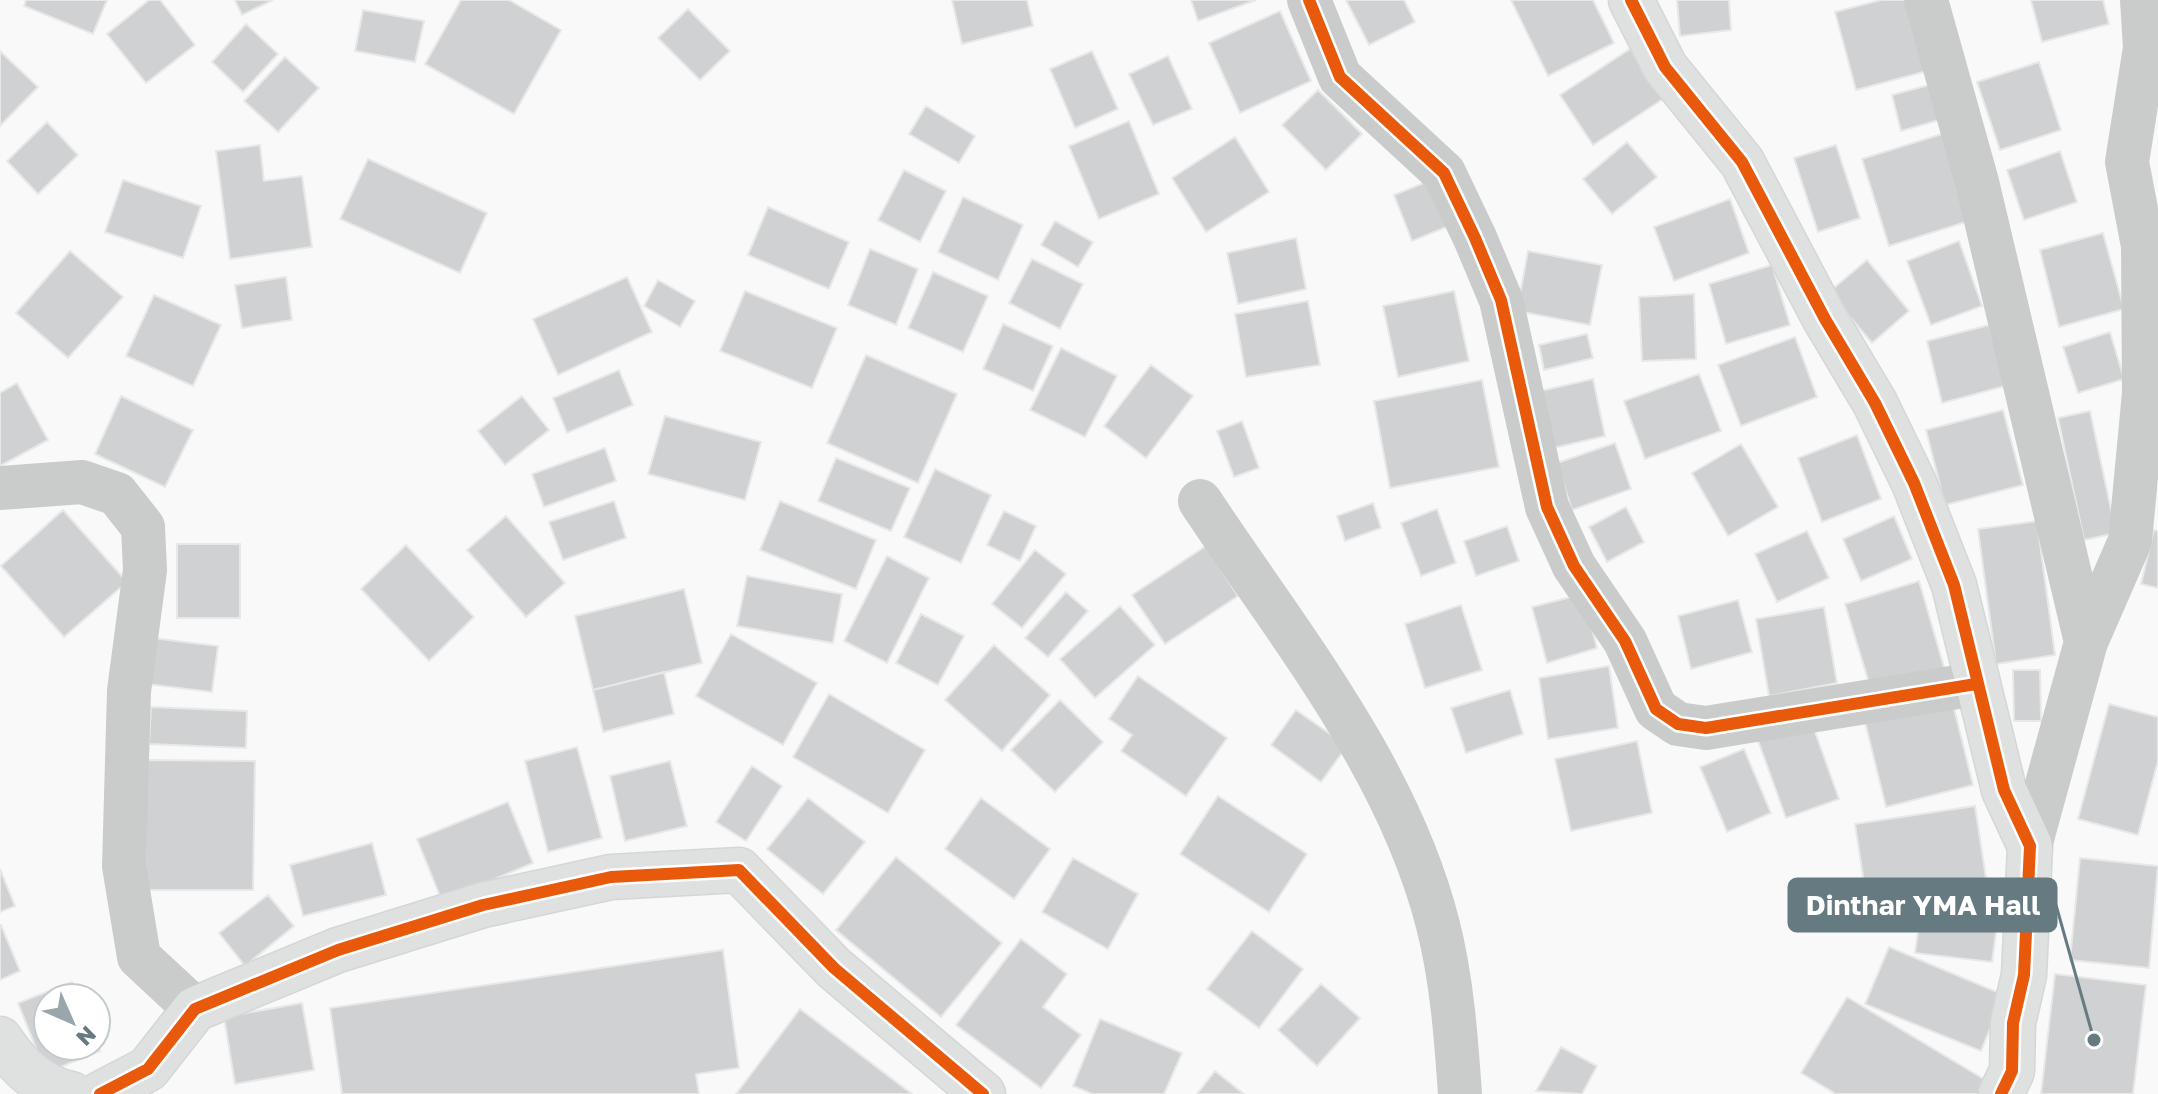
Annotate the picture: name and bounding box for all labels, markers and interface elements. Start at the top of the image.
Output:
callout: Dinthar YMA Hall [1789,879,2056,931]
text: Dinthar YMA Hall [1806,888,2040,921]
north arrow [32,982,112,1062]
text: N [71,1021,102,1052]

